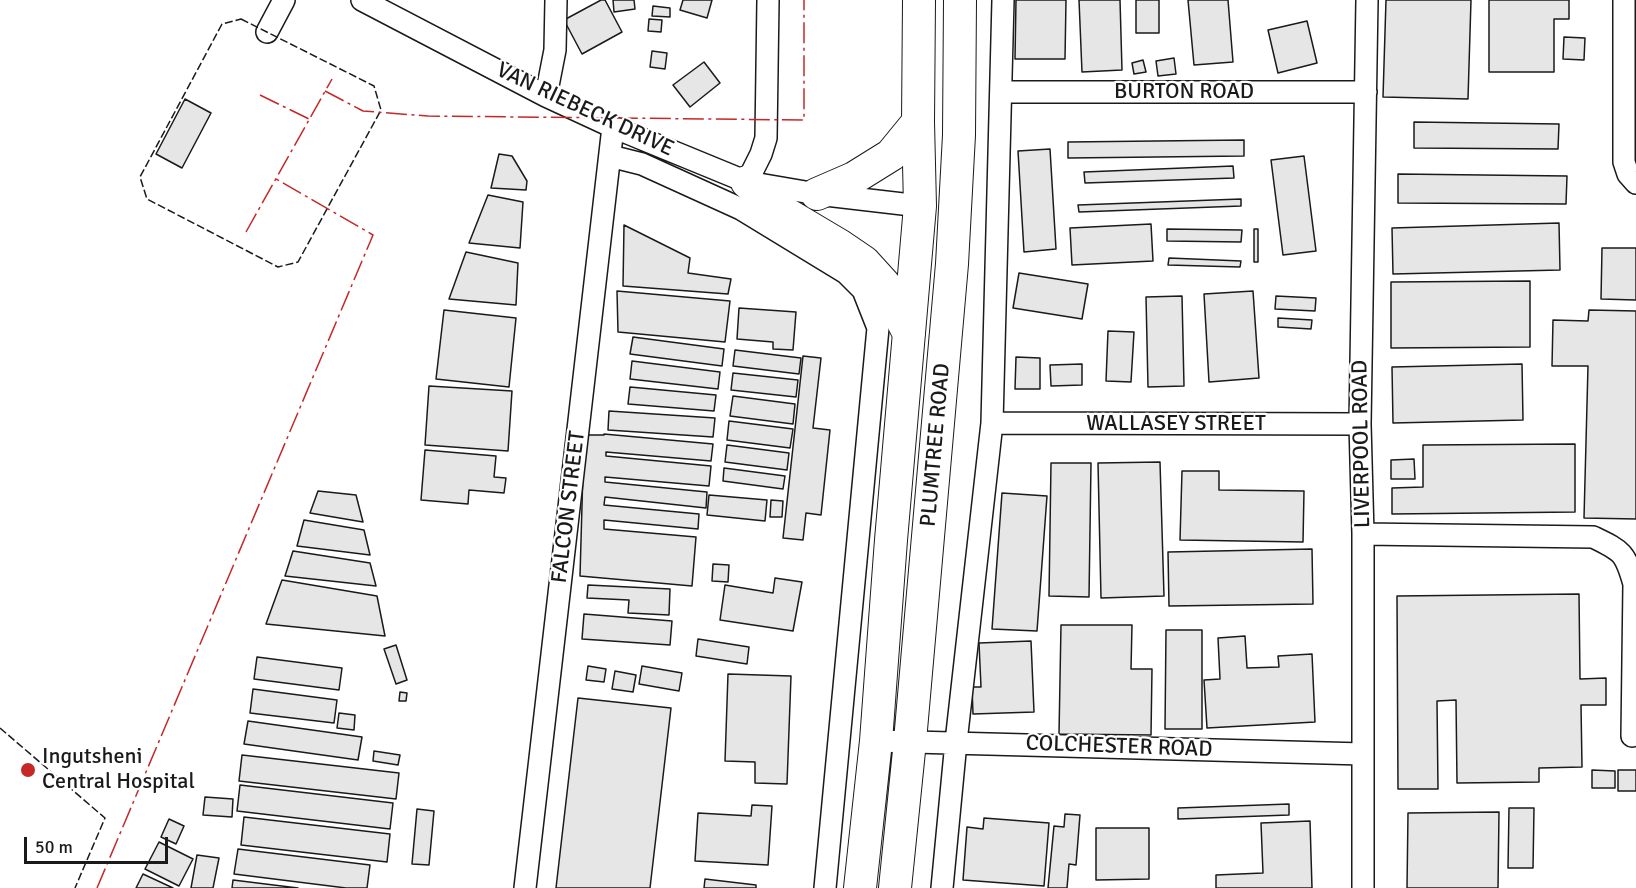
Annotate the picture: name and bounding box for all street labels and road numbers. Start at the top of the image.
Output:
street label: VAN RIEBECK DRIVE [492,57,678,163]
street label: BURTON ROAD [1114,79,1254,105]
street label: LIVERPOOL ROAD [1347,360,1377,528]
street label: PLUMTREE ROAD [916,362,956,528]
street label: WALLASEY STREET [1086,411,1266,437]
street label: FALCON STREET [547,429,591,585]
street label: COLCHESTER ROAD [1025,731,1213,763]

